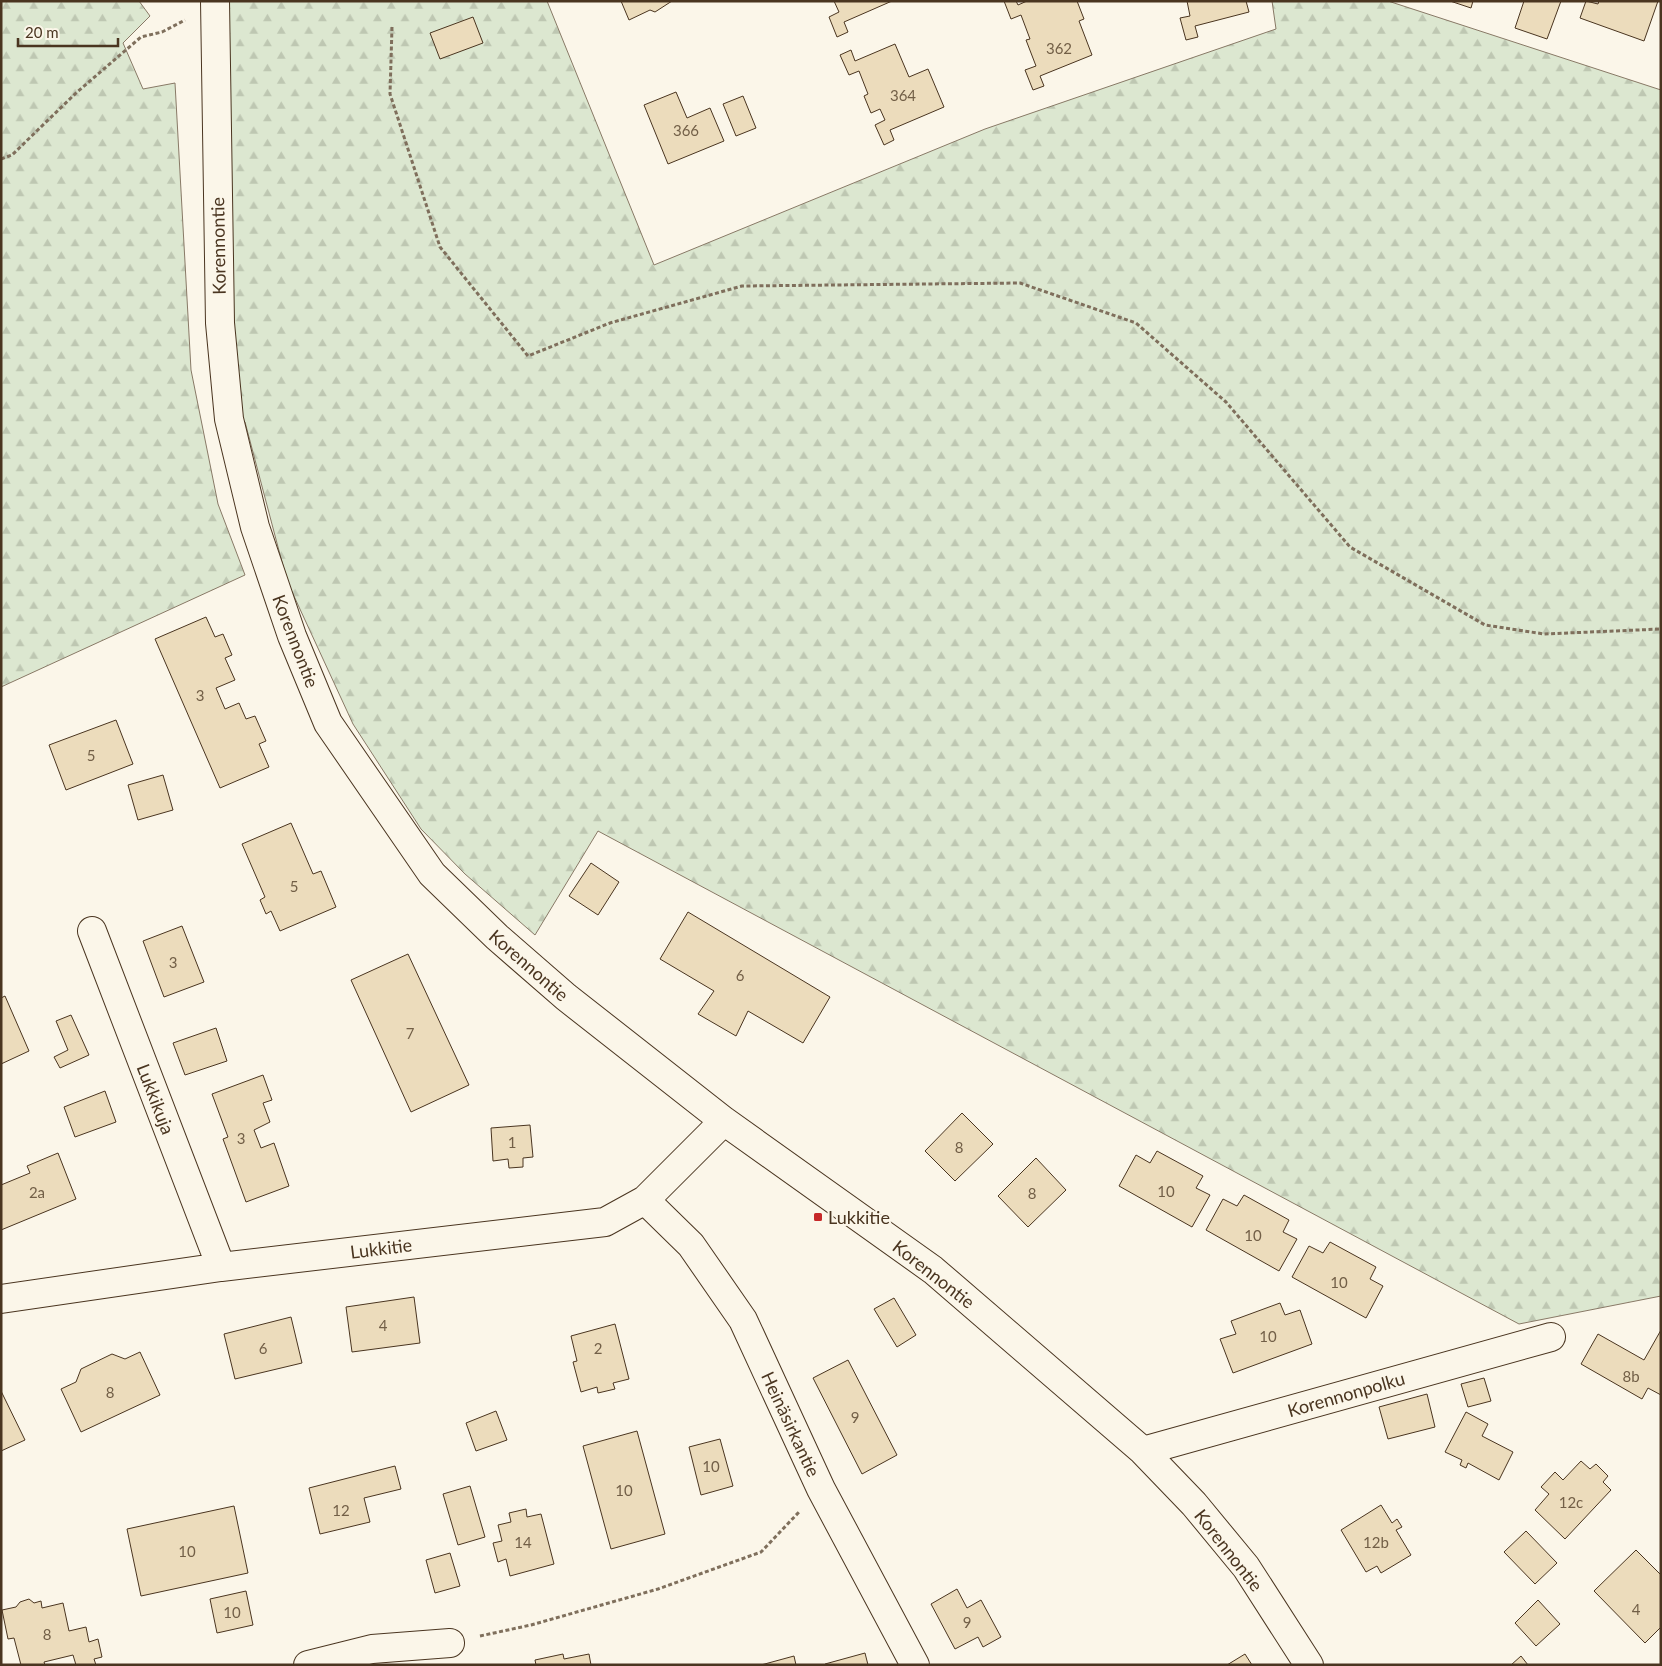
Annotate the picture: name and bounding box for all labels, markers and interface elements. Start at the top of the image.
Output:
scale bar [18,15,118,47]
text: 20 m [25,23,59,41]
house number: 362 [1046,39,1072,57]
house number: 364 [890,86,916,104]
house number: 366 [673,121,699,139]
street label: Korennontie [206,197,230,295]
street label: Korennontie [268,591,324,691]
house number: 3 [196,686,204,704]
house number: 5 [87,746,95,764]
house number: 5 [290,877,298,895]
street label: Korennontie [485,925,573,1005]
house number: 3 [169,953,177,971]
house number: 6 [736,966,745,984]
house number: 7 [406,1024,415,1042]
street label: Lukkikuja [133,1061,179,1137]
house number: 3 [237,1129,245,1147]
house number: 1 [508,1133,516,1151]
house number: 8 [955,1138,963,1156]
house number: 10 [1157,1182,1175,1200]
house number: 2a [29,1183,45,1201]
house number: 8 [1028,1184,1036,1202]
place label: Lukkitie [828,1206,890,1228]
marker: Lukkitie [812,1211,824,1223]
house number: 10 [1244,1226,1262,1244]
street label: Lukkitie [349,1233,413,1263]
street label: Korennontie [889,1235,979,1313]
house number: 10 [1330,1273,1348,1291]
house number: 4 [379,1316,388,1334]
house number: 10 [1259,1327,1277,1345]
house number: 6 [259,1339,268,1357]
house number: 2 [594,1339,602,1357]
street label: Korennonpolku [1285,1367,1407,1421]
house number: 8b [1622,1367,1640,1385]
street label: Heinäsirkantie [757,1368,825,1480]
house number: 8 [106,1383,114,1401]
house number: 9 [851,1408,859,1426]
house number: 10 [702,1457,720,1475]
house number: 10 [615,1481,633,1499]
house number: 12c [1559,1493,1583,1511]
house number: 12 [332,1501,350,1519]
street label: Korennontie [1190,1505,1268,1595]
house number: 14 [514,1533,532,1551]
house number: 12b [1363,1533,1389,1551]
house number: 10 [178,1542,196,1560]
house number: 4 [1632,1600,1641,1618]
house number: 10 [223,1603,241,1621]
house number: 9 [963,1613,971,1631]
house number: 8 [43,1625,51,1643]

